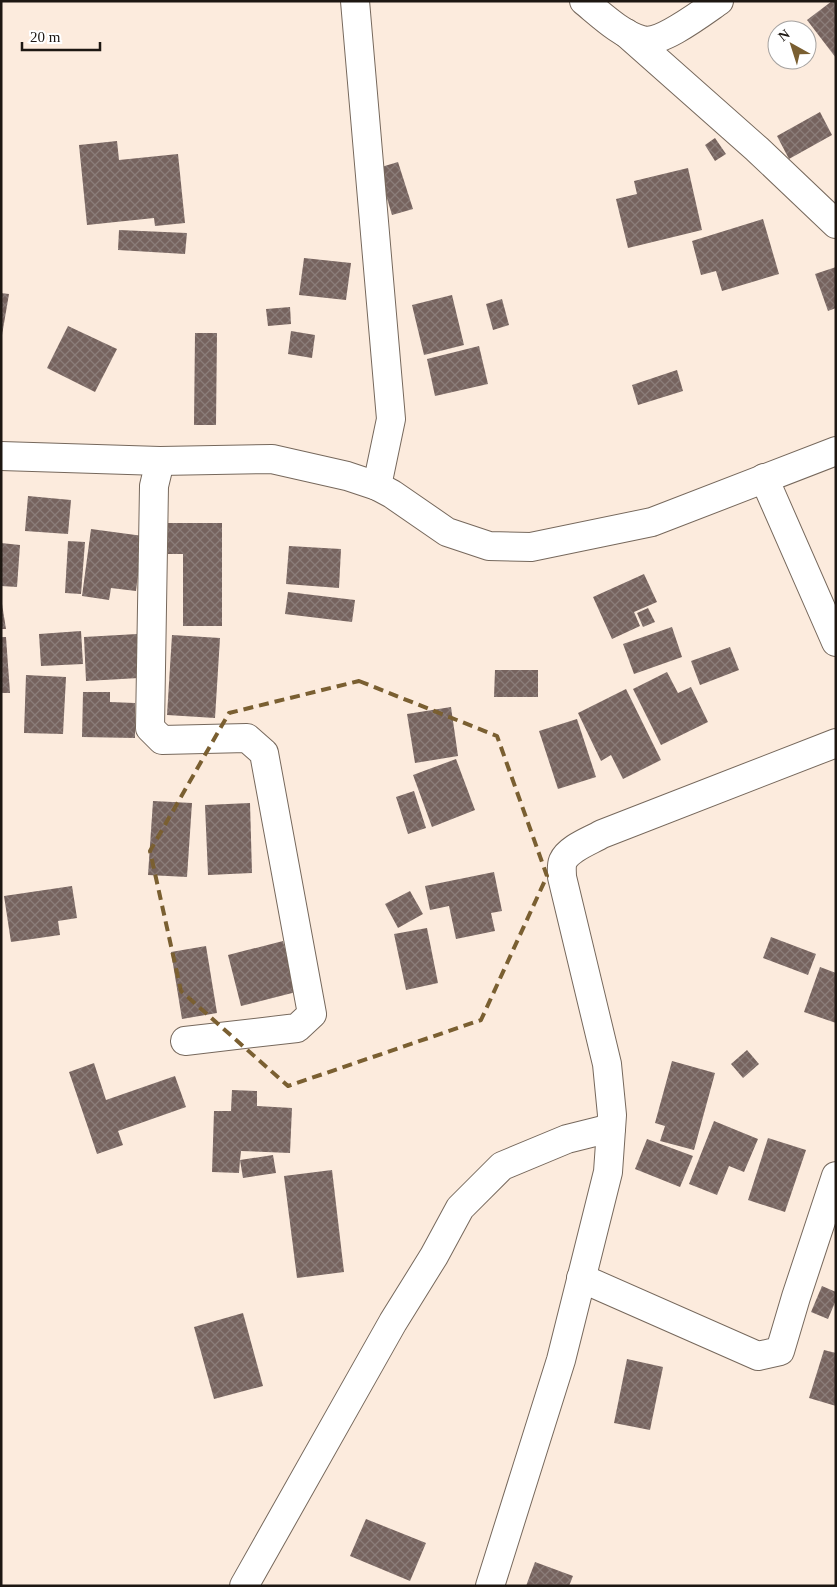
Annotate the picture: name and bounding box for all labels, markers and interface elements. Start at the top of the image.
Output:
scale bar [22,20,100,52]
north arrow [767,20,817,70]
text: N [775,26,793,44]
text: 20 m [30,29,61,45]

